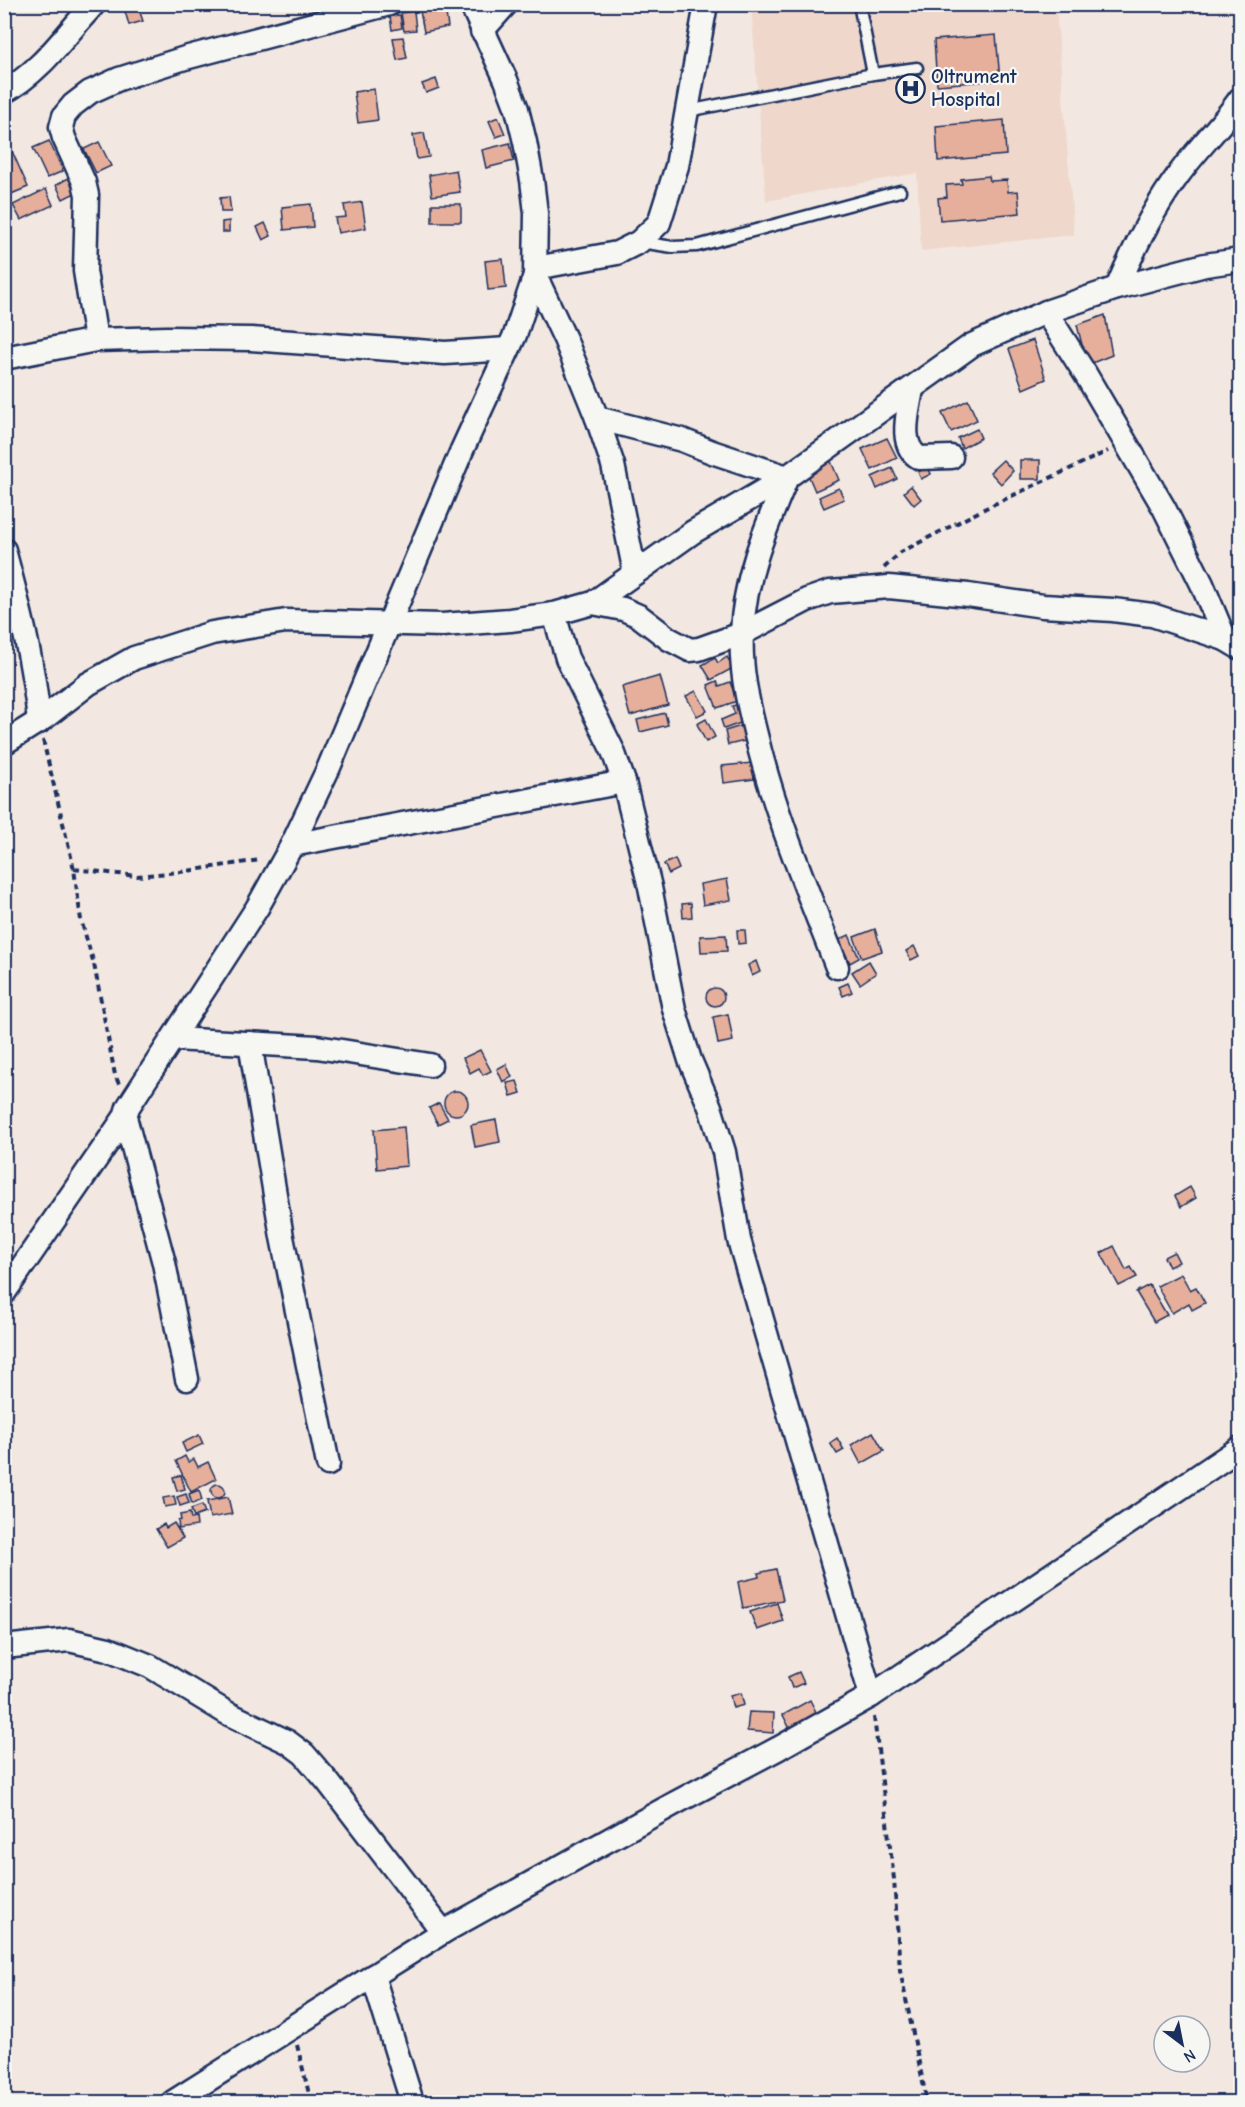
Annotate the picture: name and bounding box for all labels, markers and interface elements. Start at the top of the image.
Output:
place label: Oltrument Hospital [931,65,1017,111]
hospital icon: Oltrument Hospital [894,72,926,104]
north arrow [1152,2014,1212,2074]
text: N [1180,2045,1199,2066]

